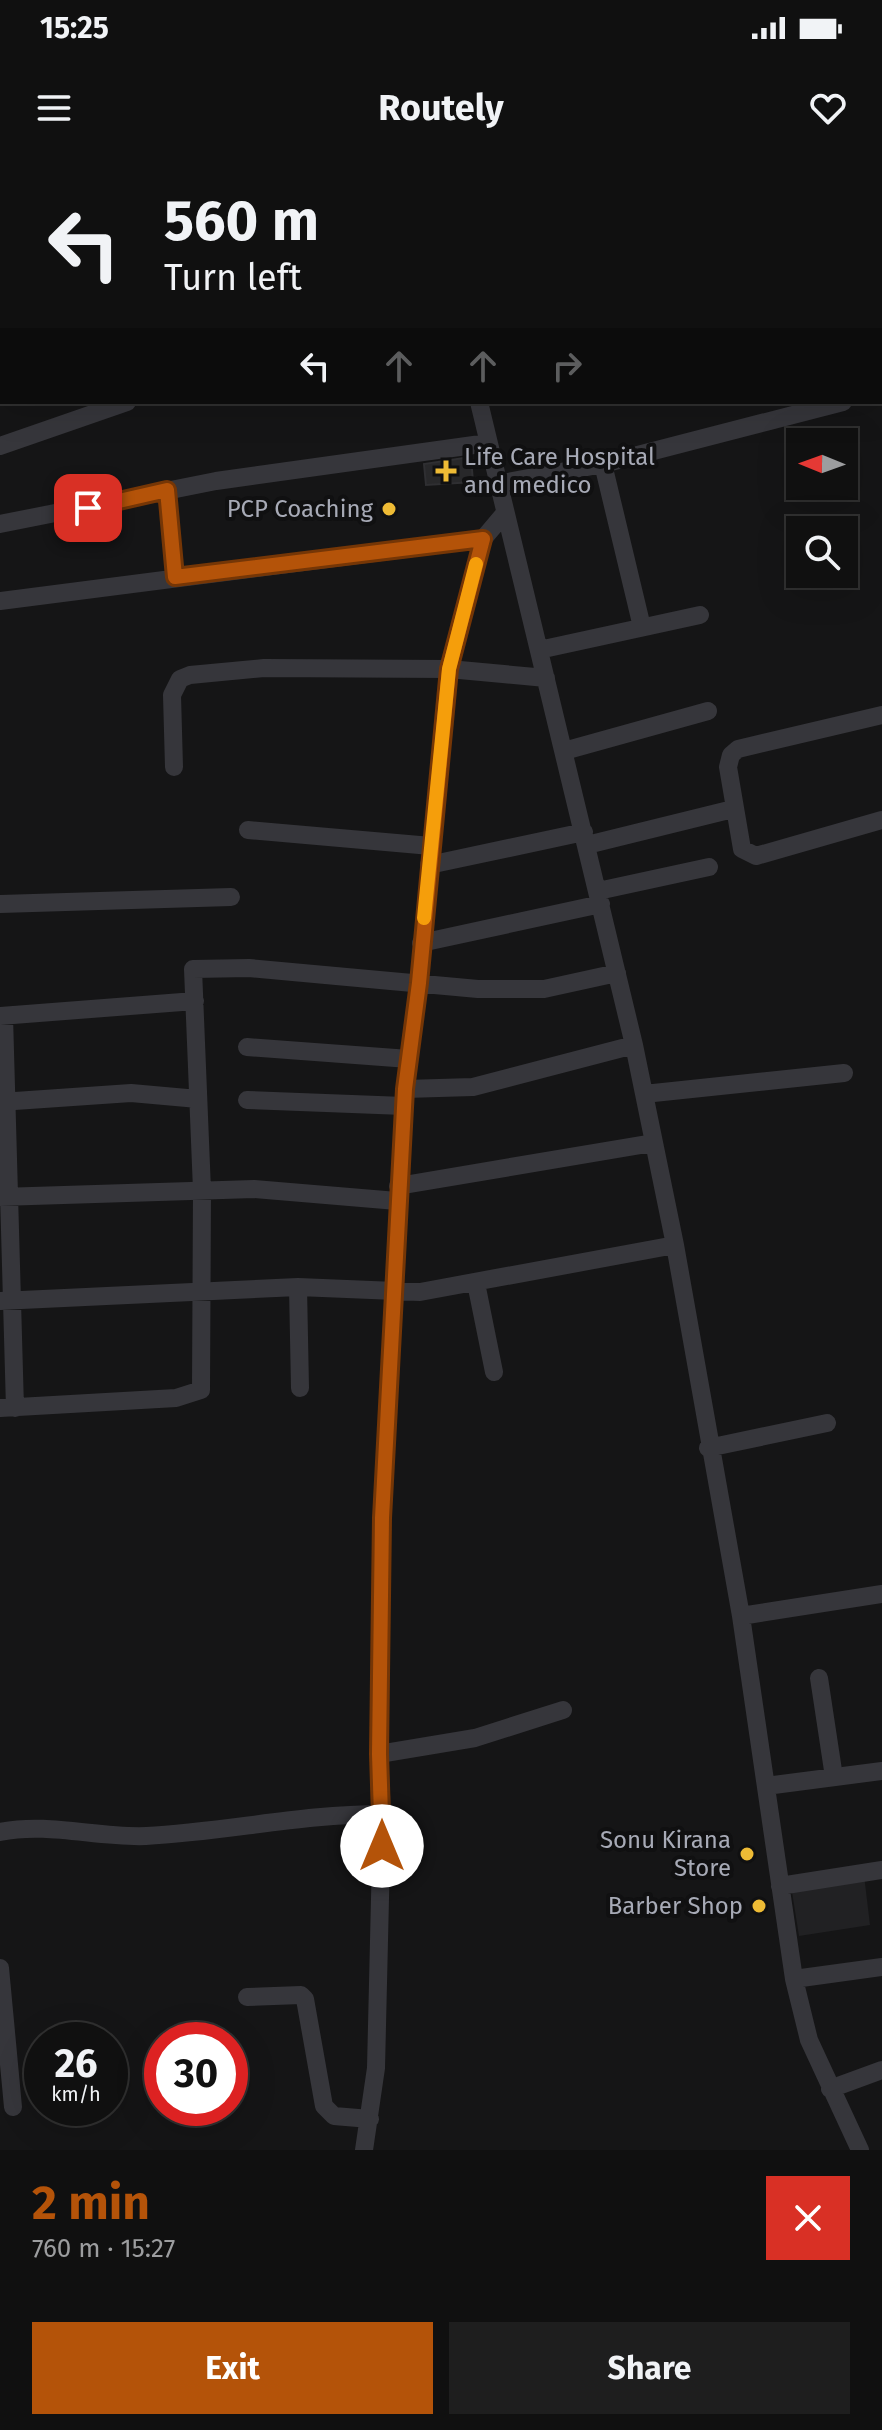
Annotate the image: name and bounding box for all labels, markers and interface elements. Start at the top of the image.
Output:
text: 15:25 [40,10,109,46]
icon: menu [32,86,76,130]
text: Routely [378,86,504,130]
icon: heart [806,86,850,130]
text: 560 m [164,188,319,255]
icon: left [32,192,136,296]
text: Turn left [164,256,302,300]
icon: left [293,344,337,388]
icon: ahead [377,344,421,388]
icon: ahead [461,344,505,388]
icon: right [545,344,589,388]
north arrow [786,428,858,500]
map controls [786,428,858,588]
place label: Life Care Hospital and medico [464,443,655,499]
marker: Life Care Hospital and medico [435,460,457,482]
pin [54,474,122,542]
icon: arrive [66,486,110,530]
place label: PCP Coaching [227,495,374,523]
marker: PCP Coaching [380,500,398,518]
button: search [786,516,858,588]
position arrow [340,1804,424,1888]
place label: Sonu Kirana Store [600,1826,731,1882]
marker: Sonu Kirana Store [738,1845,756,1863]
place label: Barber Shop [608,1892,743,1920]
marker: Barber Shop [750,1897,768,1915]
speed limit sign: 30 [144,2022,248,2126]
text: 26 [54,2040,98,2088]
text: km/h [51,2082,101,2106]
text: 2 min [32,2174,150,2232]
button: close [766,2176,850,2260]
text: 760 m · 15:27 [32,2233,175,2264]
button: Exit [32,2322,433,2414]
button: Share [449,2322,850,2414]

